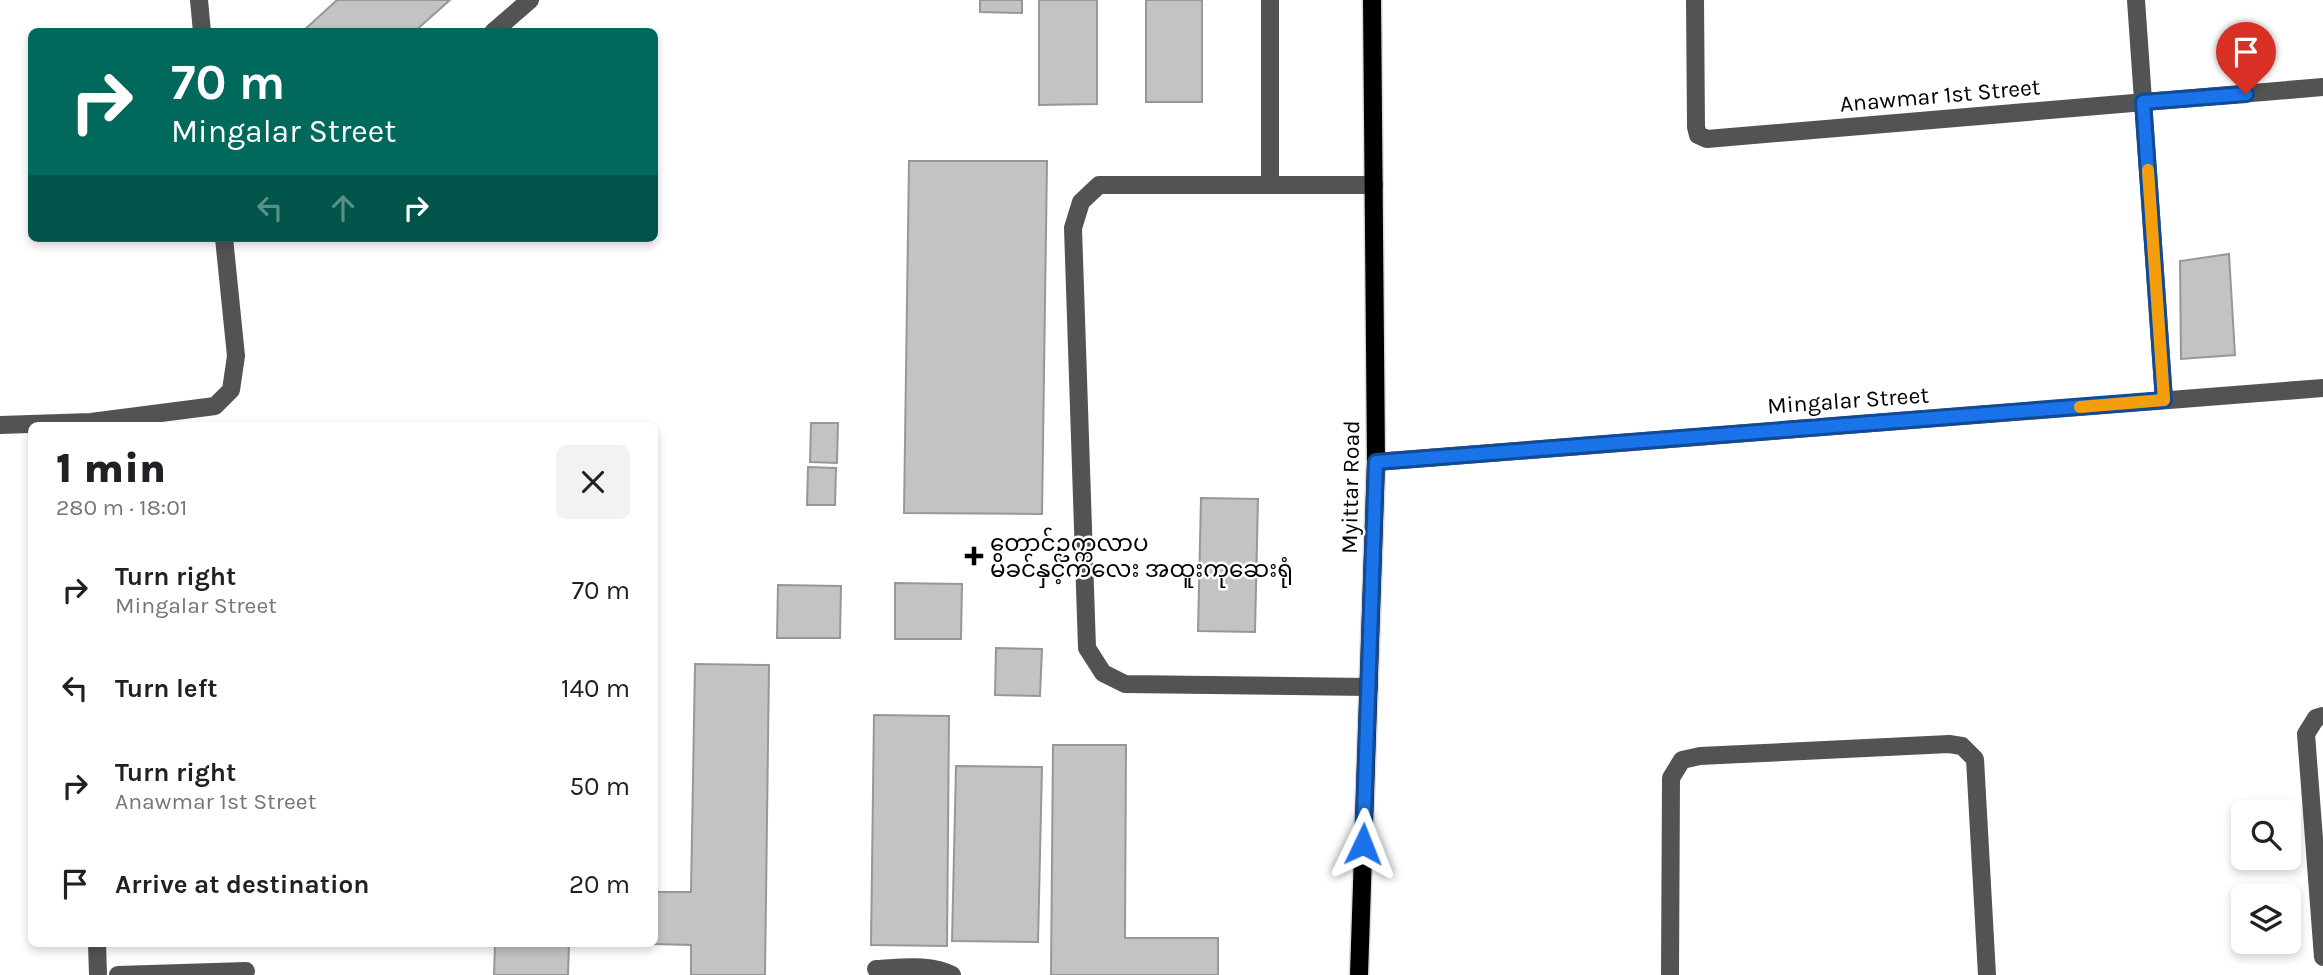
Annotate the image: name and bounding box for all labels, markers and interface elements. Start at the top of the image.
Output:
pin [2216,22,2276,94]
icon: arrive [2227,33,2265,71]
text: 70 m [171,54,285,111]
icon: right [56,56,147,147]
street label: Anawmar 1st Street [1839,73,2042,118]
text: Mingalar Street [171,113,396,150]
icon: left [251,189,289,227]
icon: ahead [324,189,362,227]
icon: right [397,189,435,227]
street label: Mingalar Street [1766,381,1930,420]
street label: Myittar Road [1336,420,1365,554]
text: 1 min [56,443,166,493]
button: close [556,445,630,519]
text: 280 m · 18:01 [56,494,187,521]
place label: တောင်ဥက္ကလာပ မိခင်နှင့်ကလေး အထူးကုဆေးရုံ [990,527,1293,588]
marker: တောင်ဥက္ကလာပ မိခင်နှင့်ကလေး အထူးကုဆေးရုံ [964,546,984,566]
text: Turn right [115,561,236,592]
icon: right [56,571,94,609]
text: 70 m [572,575,630,606]
text: Mingalar Street [115,592,277,619]
icon: left [56,669,94,707]
text: Turn left [115,673,217,704]
text: 140 m [561,673,630,704]
text: Turn right [115,757,236,788]
icon: right [56,767,94,805]
text: 50 m [569,771,630,802]
text: Anawmar 1st Street [115,788,316,815]
map controls [2231,800,2301,954]
button: search [2231,800,2301,870]
position arrow [1326,807,1400,881]
icon: arrive [56,865,94,903]
text: Arrive at destination [115,869,369,900]
text: 20 m [569,869,630,900]
button: layers [2231,884,2301,954]

